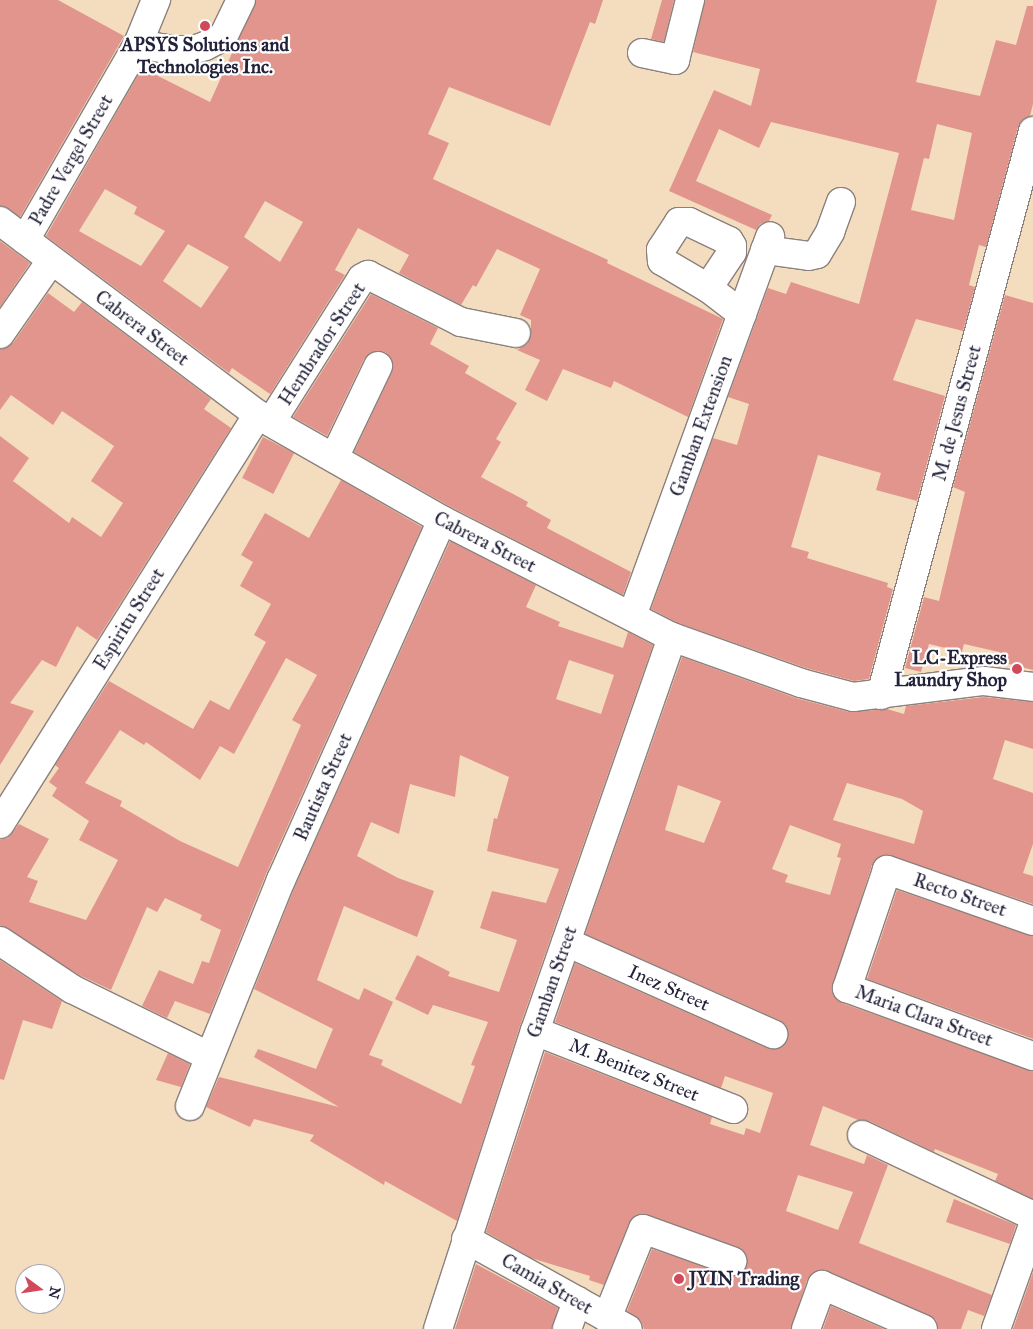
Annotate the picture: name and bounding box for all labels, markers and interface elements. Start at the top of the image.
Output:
marker: APSYS Solutions and Technologies Inc. [199,20,211,32]
place label: APSYS Solutions and Technologies Inc. [121,34,289,78]
street label: Padre Vergel Street [24,91,118,229]
street label: Hembrador Street [274,278,370,410]
street label: Cabrera Street [91,285,193,371]
street label: M. de Jesus Street [928,343,986,483]
street label: Gamban Extension [665,352,737,500]
street label: Cabrera Street [430,507,540,577]
street label: Espiritu Street [89,564,169,674]
place label: LC-Express Laundry Shop [894,647,1007,691]
marker: LC-Express Laundry Shop [1011,663,1023,675]
street label: Bautista Street [289,730,357,844]
street label: Recto Street [910,868,1010,922]
street label: Gamban Street [522,923,582,1041]
street label: Inez Street [625,960,713,1016]
street label: Maria Clara Street [852,981,996,1051]
street label: M. Benitez Street [566,1034,702,1106]
street label: Camia Street [497,1249,597,1319]
north arrow [15,1264,65,1314]
place label: JYIN Trading [689,1268,799,1290]
marker: JYIN Trading [673,1273,685,1285]
text: N [44,1285,64,1300]

